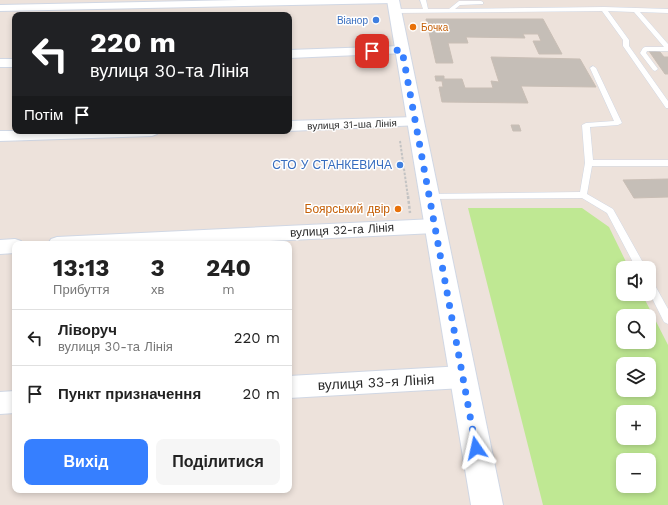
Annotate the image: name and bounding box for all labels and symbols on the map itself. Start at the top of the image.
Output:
place label: Віанор [337,15,368,26]
marker: Віанор [371,15,381,25]
marker: Бочка [408,22,418,32]
place label: Бочка [421,22,449,33]
pin [355,34,389,68]
street label: вулиця 31-ша Лінія [307,117,397,132]
place label: СТО У СТАНКЕВИЧА [272,158,392,172]
marker: СТО У СТАНКЕВИЧА [395,160,405,170]
place label: Боярський двір [305,202,390,216]
marker: Боярський двір [393,204,403,214]
street label: вулиця 32-га Лінія [290,220,394,240]
street label: вулиця 33-я Лінія [317,371,435,393]
position arrow [455,427,497,469]

